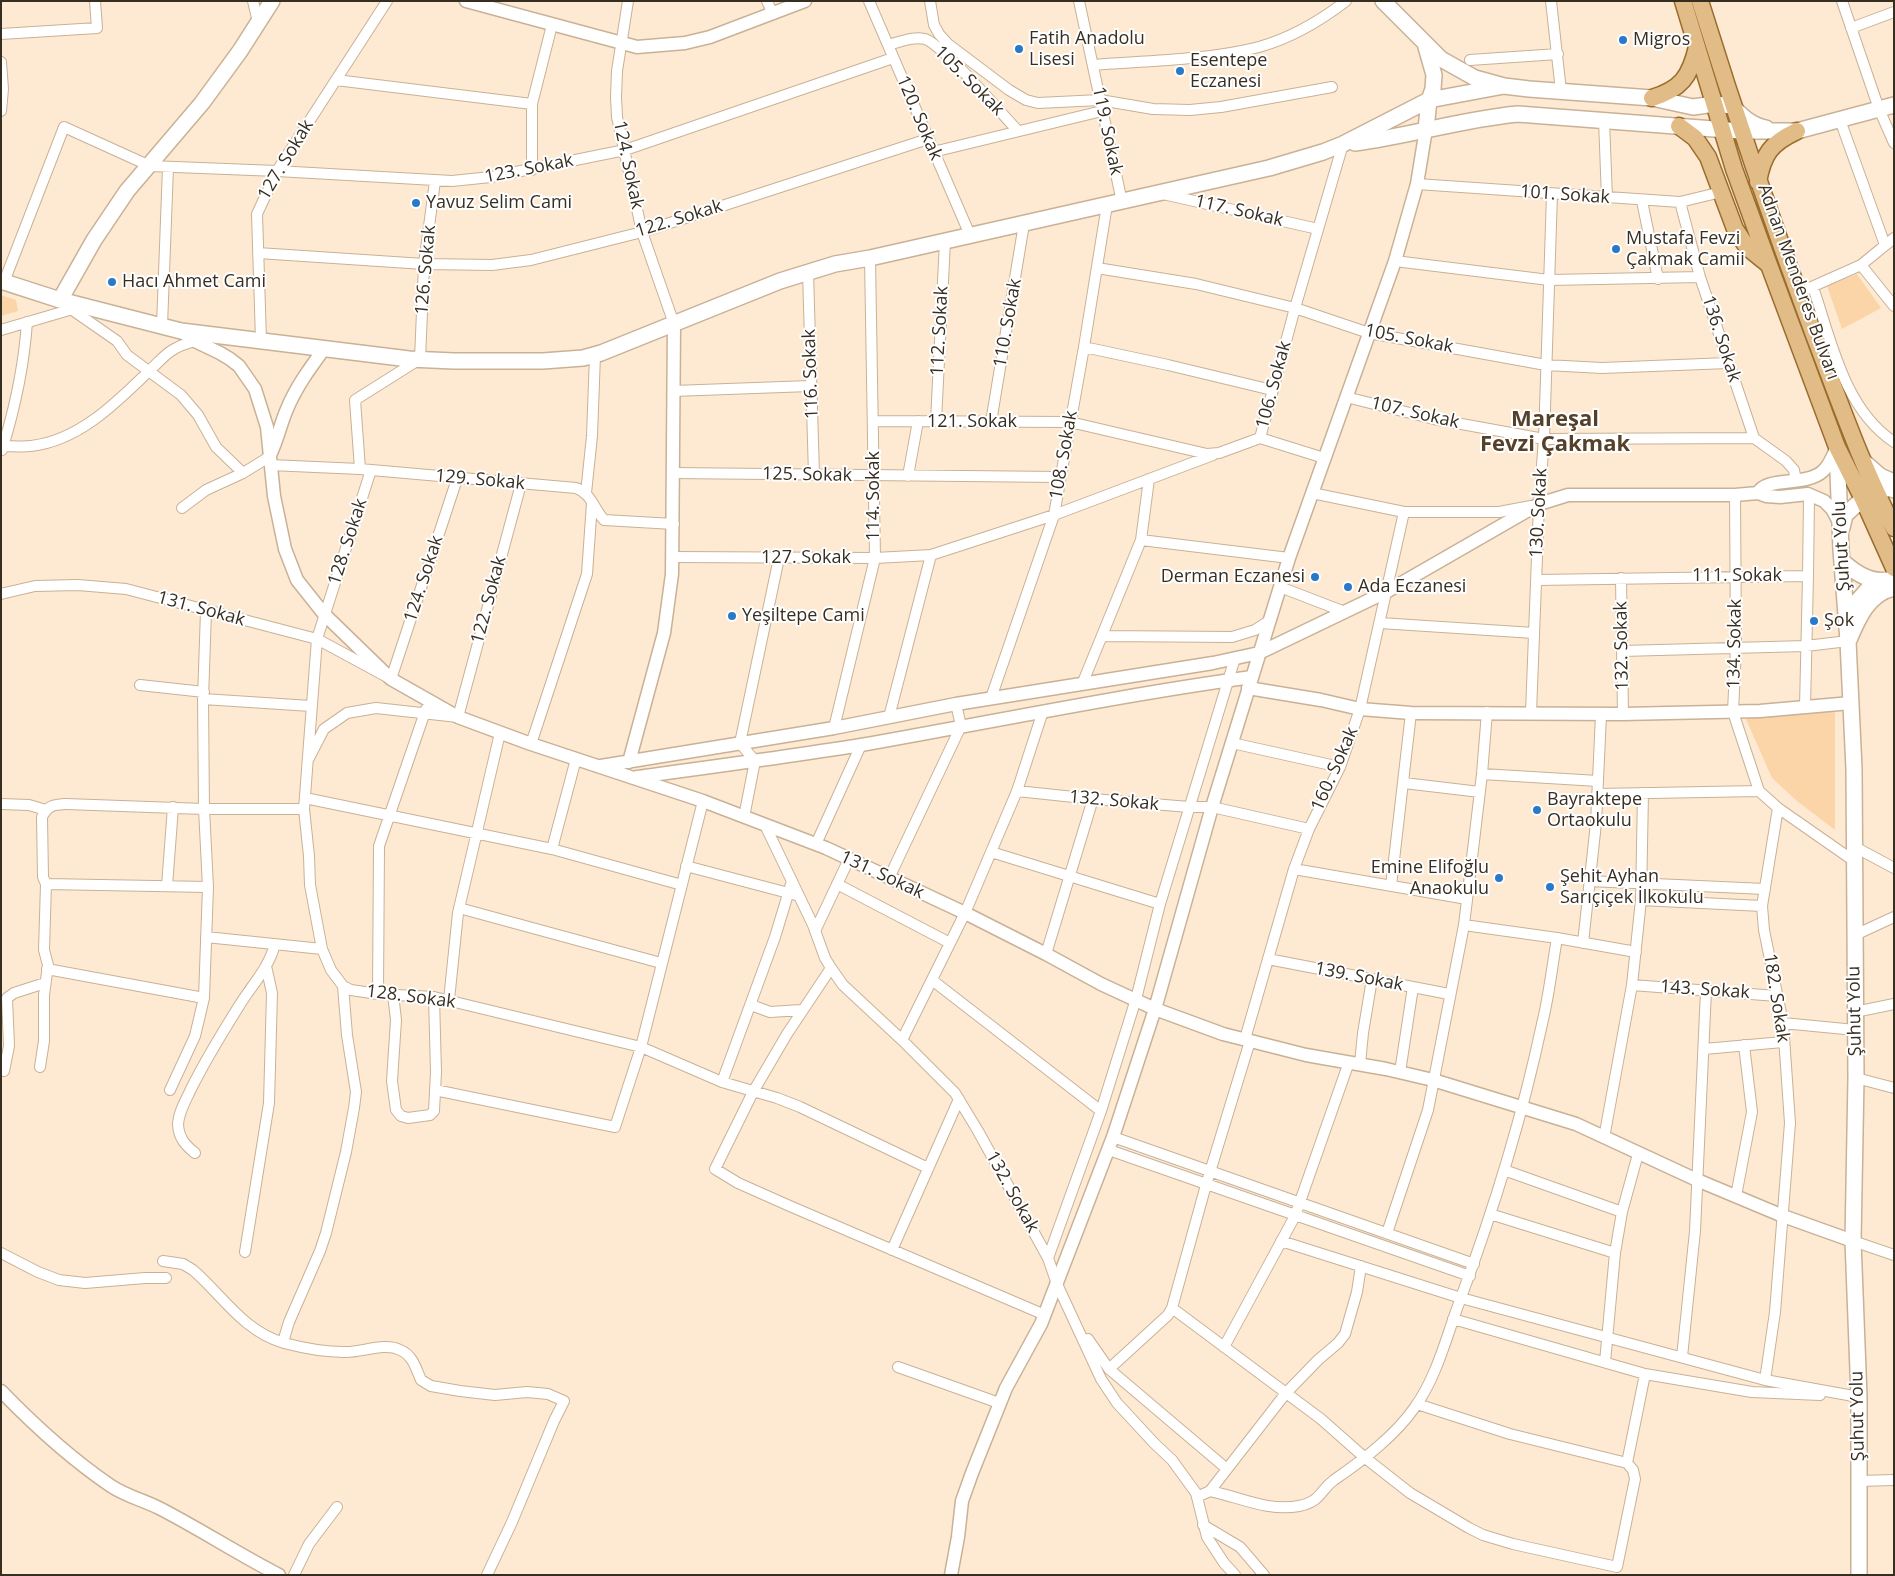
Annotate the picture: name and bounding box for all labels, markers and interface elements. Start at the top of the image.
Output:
place label: Fatih Anadolu Lisesi [1029,28,1145,70]
place label: Migros [1633,29,1690,51]
marker: Migros [1617,34,1629,46]
street label: 105. Sokak [930,42,1008,120]
marker: Fatih Anadolu Lisesi [1013,43,1025,55]
place label: Esentepe Eczanesi [1190,50,1267,92]
marker: Esentepe Eczanesi [1174,65,1186,77]
street label: 120. Sokak [891,72,947,164]
street label: 119. Sokak [1087,85,1127,177]
street label: 127. Sokak [254,116,318,204]
street label: 124. Sokak [608,119,648,211]
street label: 123. Sokak [483,150,575,188]
street label: 101. Sokak [1519,181,1611,209]
street label: Adnan Menderes Bulvarı [1753,181,1843,383]
street label: 117. Sokak [1193,190,1285,232]
place label: Yavuz Selim Cami [426,192,572,214]
street label: 122. Sokak [633,196,725,242]
marker: Yavuz Selim Cami [410,197,422,209]
street label: 126. Sokak [411,224,441,316]
place label: Mustafa Fevzi Çakmak Camii [1626,228,1745,270]
marker: Mustafa Fevzi Çakmak Camii [1610,243,1622,255]
place label: Hacı Ahmet Cami [122,271,266,293]
marker: Hacı Ahmet Cami [106,276,118,288]
street label: 110. Sokak [990,277,1026,369]
street label: 112. Sokak [927,286,953,376]
street label: 136. Sokak [1697,293,1745,385]
street label: 105. Sokak [1363,320,1455,358]
street label: 116. Sokak [799,329,823,419]
street label: 106. Sokak [1252,339,1296,431]
street label: 107. Sokak [1369,392,1461,434]
district label: Mareşal Fevzi Çakmak [1480,407,1630,458]
street label: 108. Sokak [1046,409,1082,501]
street label: 121. Sokak [927,411,1017,433]
street label: 114. Sokak [863,451,885,541]
street label: 125. Sokak [762,463,852,487]
street label: 129. Sokak [434,465,526,495]
street label: 130. Sokak [1526,468,1552,558]
street label: 128. Sokak [324,496,372,588]
street label: Şuhut Yolu [1829,500,1855,592]
street label: 124. Sokak [400,533,448,625]
street label: 127. Sokak [761,547,851,569]
street label: 122. Sokak [467,554,511,646]
street label: 111. Sokak [1692,565,1782,587]
place label: Derman Eczanesi [1161,566,1305,588]
marker: Derman Eczanesi [1309,571,1321,583]
place label: Ada Eczanesi [1358,576,1466,598]
marker: Ada Eczanesi [1342,581,1354,593]
street label: 131. Sokak [155,587,247,631]
street label: 134. Sokak [1723,599,1747,689]
street label: 132. Sokak [1610,601,1634,691]
place label: Yeşiltepe Cami [742,605,865,627]
marker: Yeşiltepe Cami [726,610,738,622]
place label: Şok [1824,610,1854,632]
marker: Şok [1808,615,1820,627]
street label: 160. Sokak [1307,724,1363,814]
street label: 132. Sokak [1068,786,1160,816]
place label: Bayraktepe Ortaokulu [1547,789,1642,832]
marker: Bayraktepe Ortaokulu [1531,804,1543,816]
street label: 131. Sokak [837,846,927,904]
place label: Emine Elifoğlu Anaokulu [1371,857,1489,900]
place label: Şehit Ayhan Sarıçiçek İlkokulu [1560,866,1704,909]
marker: Emine Elifoğlu Anaokulu [1493,872,1505,884]
marker: Şehit Ayhan Sarıçiçek İlkokulu [1544,881,1556,893]
street label: 182. Sokak [1758,952,1794,1044]
street label: 139. Sokak [1313,958,1405,996]
street label: Şuhut Yolu [1843,966,1867,1056]
street label: 143. Sokak [1659,976,1751,1004]
street label: 128. Sokak [365,981,457,1013]
street label: 132. Sokak [981,1147,1043,1237]
street label: Şuhut Yolu [1846,1371,1870,1461]

